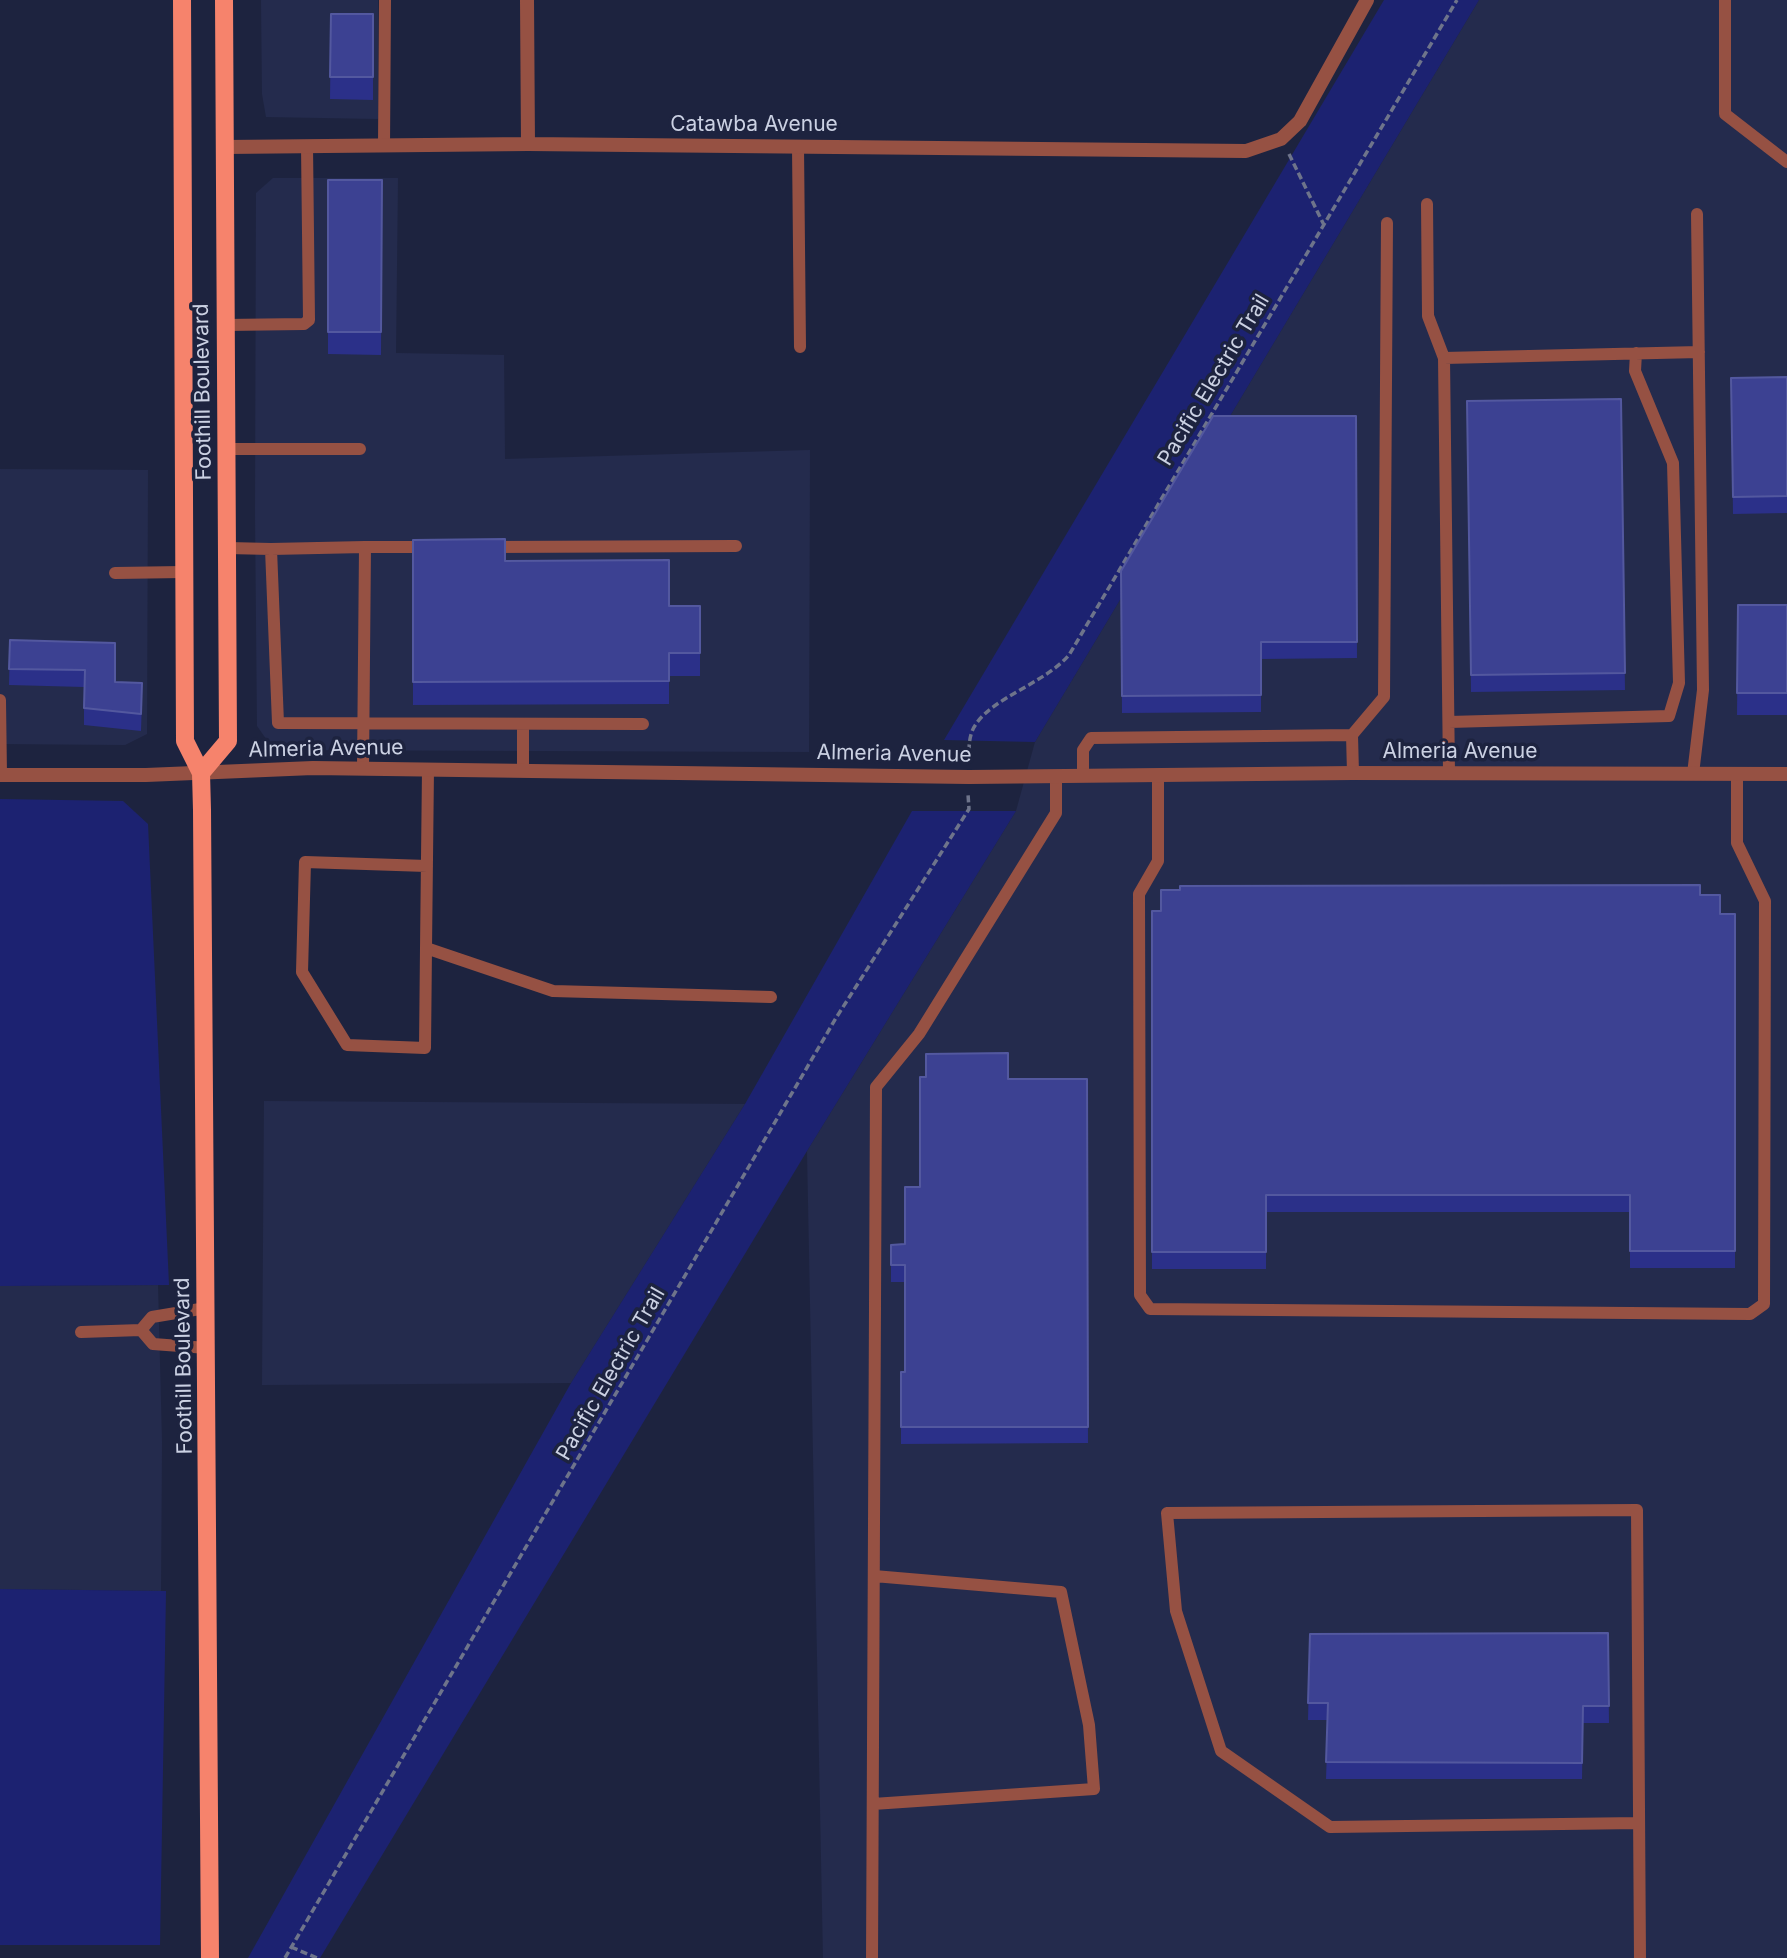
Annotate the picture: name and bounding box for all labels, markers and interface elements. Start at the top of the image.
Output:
street label: Catawba Avenue [670,112,838,138]
street label: Pacific Electric Trail [1153,290,1275,470]
street label: Foothill Boulevard [189,303,217,481]
street label: Almeria Avenue [248,735,404,763]
street label: Almeria Avenue [1383,739,1537,765]
street label: Almeria Avenue [816,740,972,768]
street label: Foothill Boulevard [170,1277,198,1455]
street label: Pacific Electric Trail [551,1283,671,1465]

